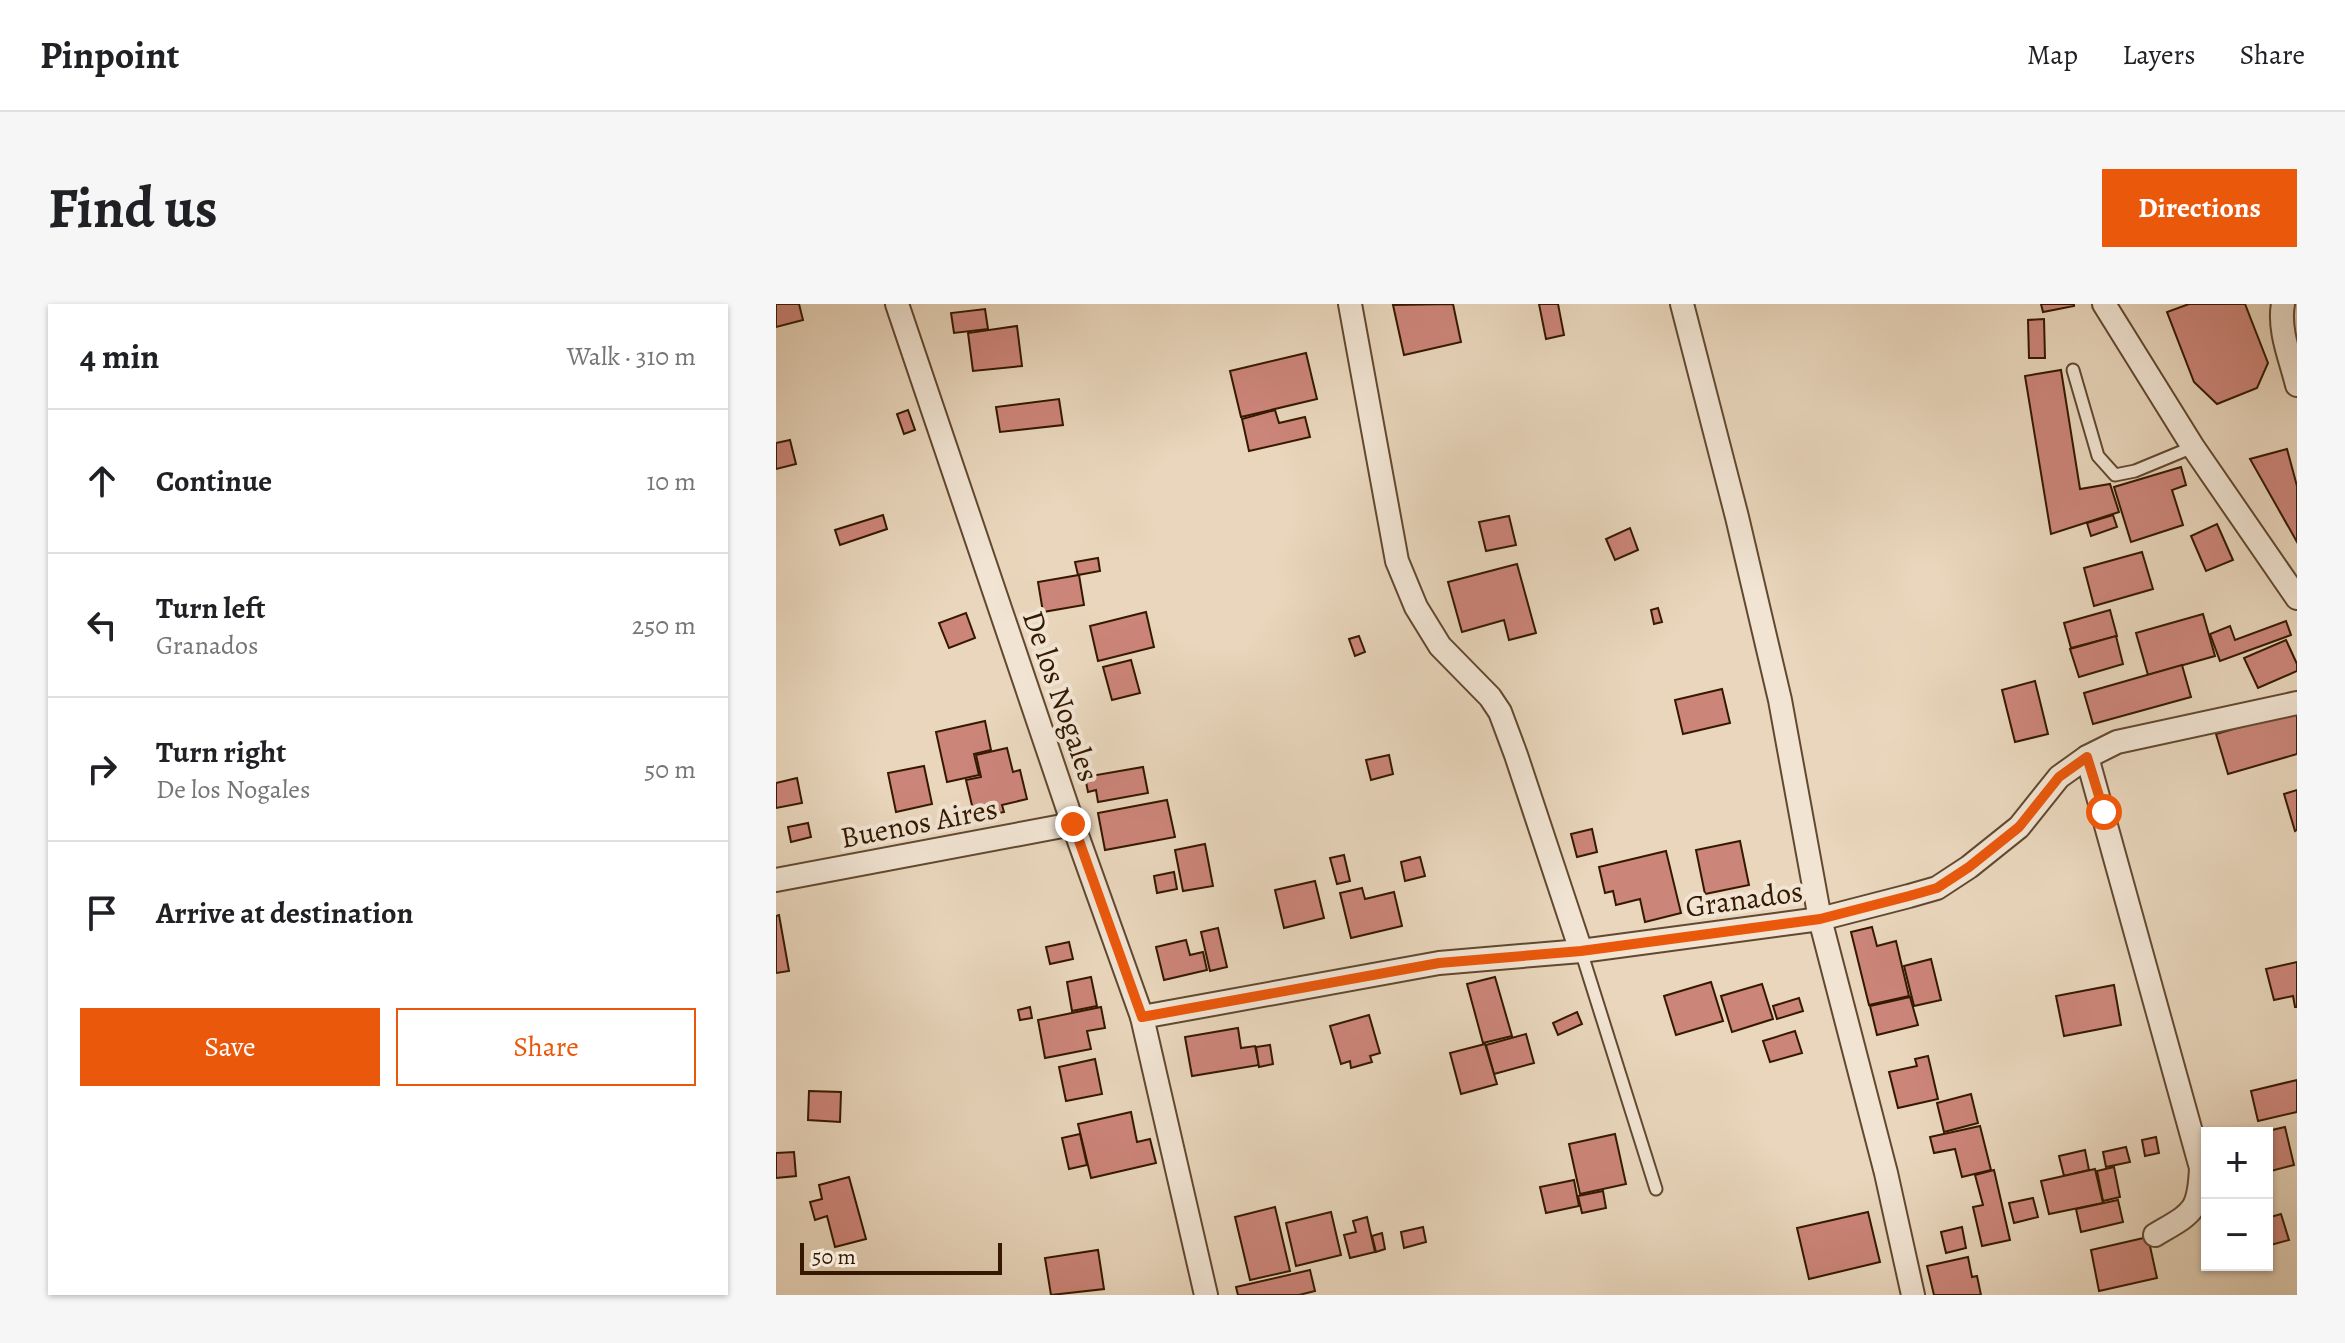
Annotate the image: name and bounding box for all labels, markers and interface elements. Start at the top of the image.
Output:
text: Pinpoint [40,29,179,81]
text: Map [2027,36,2078,74]
text: Layers [2122,36,2195,74]
text: Share [2239,36,2305,74]
button: Directions [2102,169,2297,247]
text: Find us [48,170,218,246]
text: 4 min [80,333,159,380]
text: Walk · 310 m [567,339,696,374]
icon: ahead [80,459,124,503]
text: Continue [156,461,272,501]
text: 10 m [646,464,696,499]
text: Turn left [156,588,265,628]
icon: left [80,603,124,647]
street label: De los Nogales [1013,605,1109,787]
text: 250 m [632,608,696,643]
text: Granados [156,628,258,663]
text: Turn right [156,732,286,772]
icon: right [80,747,124,791]
text: 50 m [644,752,696,787]
text: De los Nogales [156,772,310,807]
street label: Buenos Aires [837,788,1001,858]
route start [2086,794,2122,830]
route end [1055,806,1091,842]
street label: Granados [1683,871,1805,927]
icon: arrive [80,891,124,935]
text: Arrive at destination [156,893,413,933]
button: Save [80,1008,380,1086]
button: Share [396,1008,696,1086]
map controls [2201,1127,2273,1271]
button: + [2201,1127,2273,1199]
button: − [2201,1199,2273,1271]
scale bar [800,1239,1002,1275]
text: 50 m [812,1242,856,1272]

